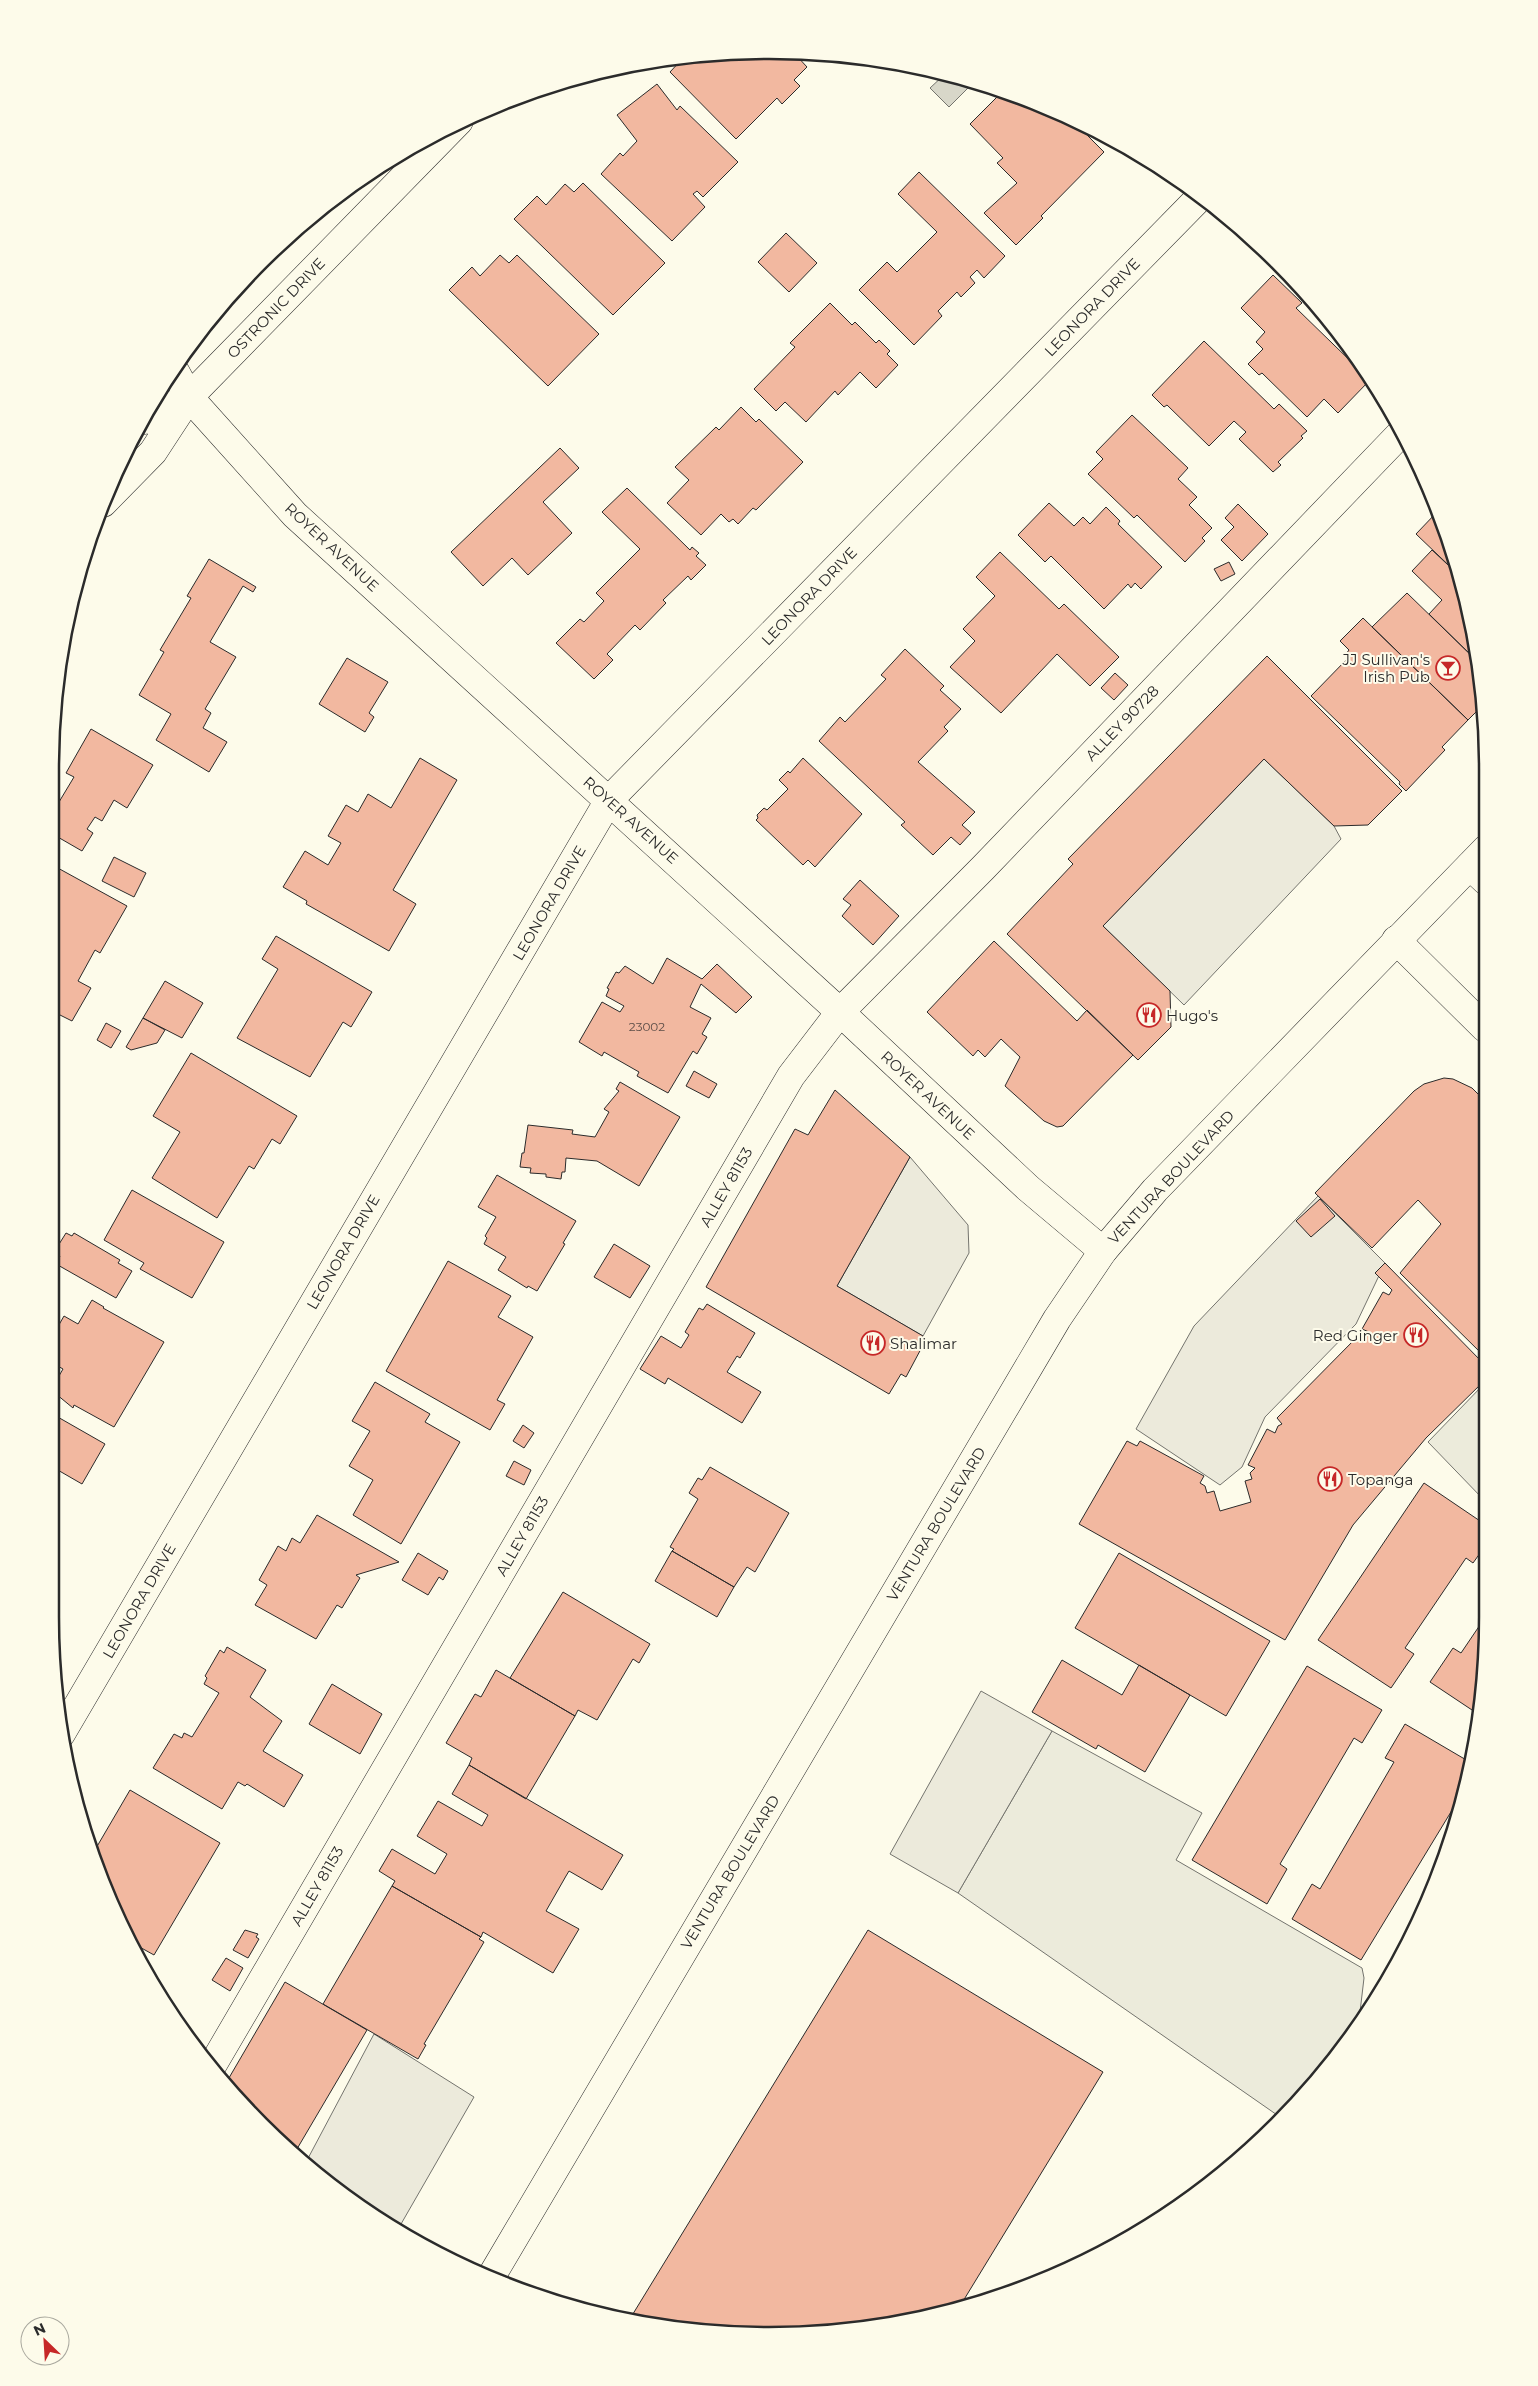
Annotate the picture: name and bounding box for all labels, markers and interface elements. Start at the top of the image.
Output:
street label: OSTRONIC DRIVE [223,254,329,362]
street label: LEONORA DRIVE [1040,254,1144,360]
street label: ROYER AVENUE [281,499,383,595]
street label: LEONORA DRIVE [757,543,861,649]
place label: JJ Sullivan's Irish Pub [1341,650,1430,686]
bar icon: JJ Sullivan's Irish Pub [1435,655,1461,681]
street label: ALLEY 90728 [1081,681,1163,765]
street label: ROYER AVENUE [579,772,683,868]
street label: LEONORA DRIVE [508,842,590,964]
restaurant icon: Hugo's [1136,1002,1162,1028]
place label: Hugo's [1166,1006,1218,1025]
house number: 23002 [629,1019,665,1034]
street label: ROYER AVENUE [877,1047,979,1143]
street label: VENTURA BOULEVARD [1104,1106,1238,1248]
street label: ALLEY 81153 [696,1144,756,1230]
street label: LEONORA DRIVE [302,1191,384,1313]
restaurant icon: Red Ginger [1403,1322,1429,1348]
place label: Red Ginger [1313,1326,1398,1345]
restaurant icon: Shalimar [860,1330,886,1356]
place label: Shalimar [890,1334,957,1353]
street label: VENTURA BOULEVARD [882,1443,990,1605]
restaurant icon: Topanga [1317,1466,1343,1492]
place label: Topanga [1348,1470,1413,1489]
street label: ALLEY 81153 [492,1493,552,1579]
street label: LEONORA DRIVE [98,1540,180,1662]
street label: VENTURA BOULEVARD [676,1791,784,1953]
street label: ALLEY 81153 [287,1843,347,1929]
north arrow [20,2316,70,2366]
text: N [31,2319,48,2340]

